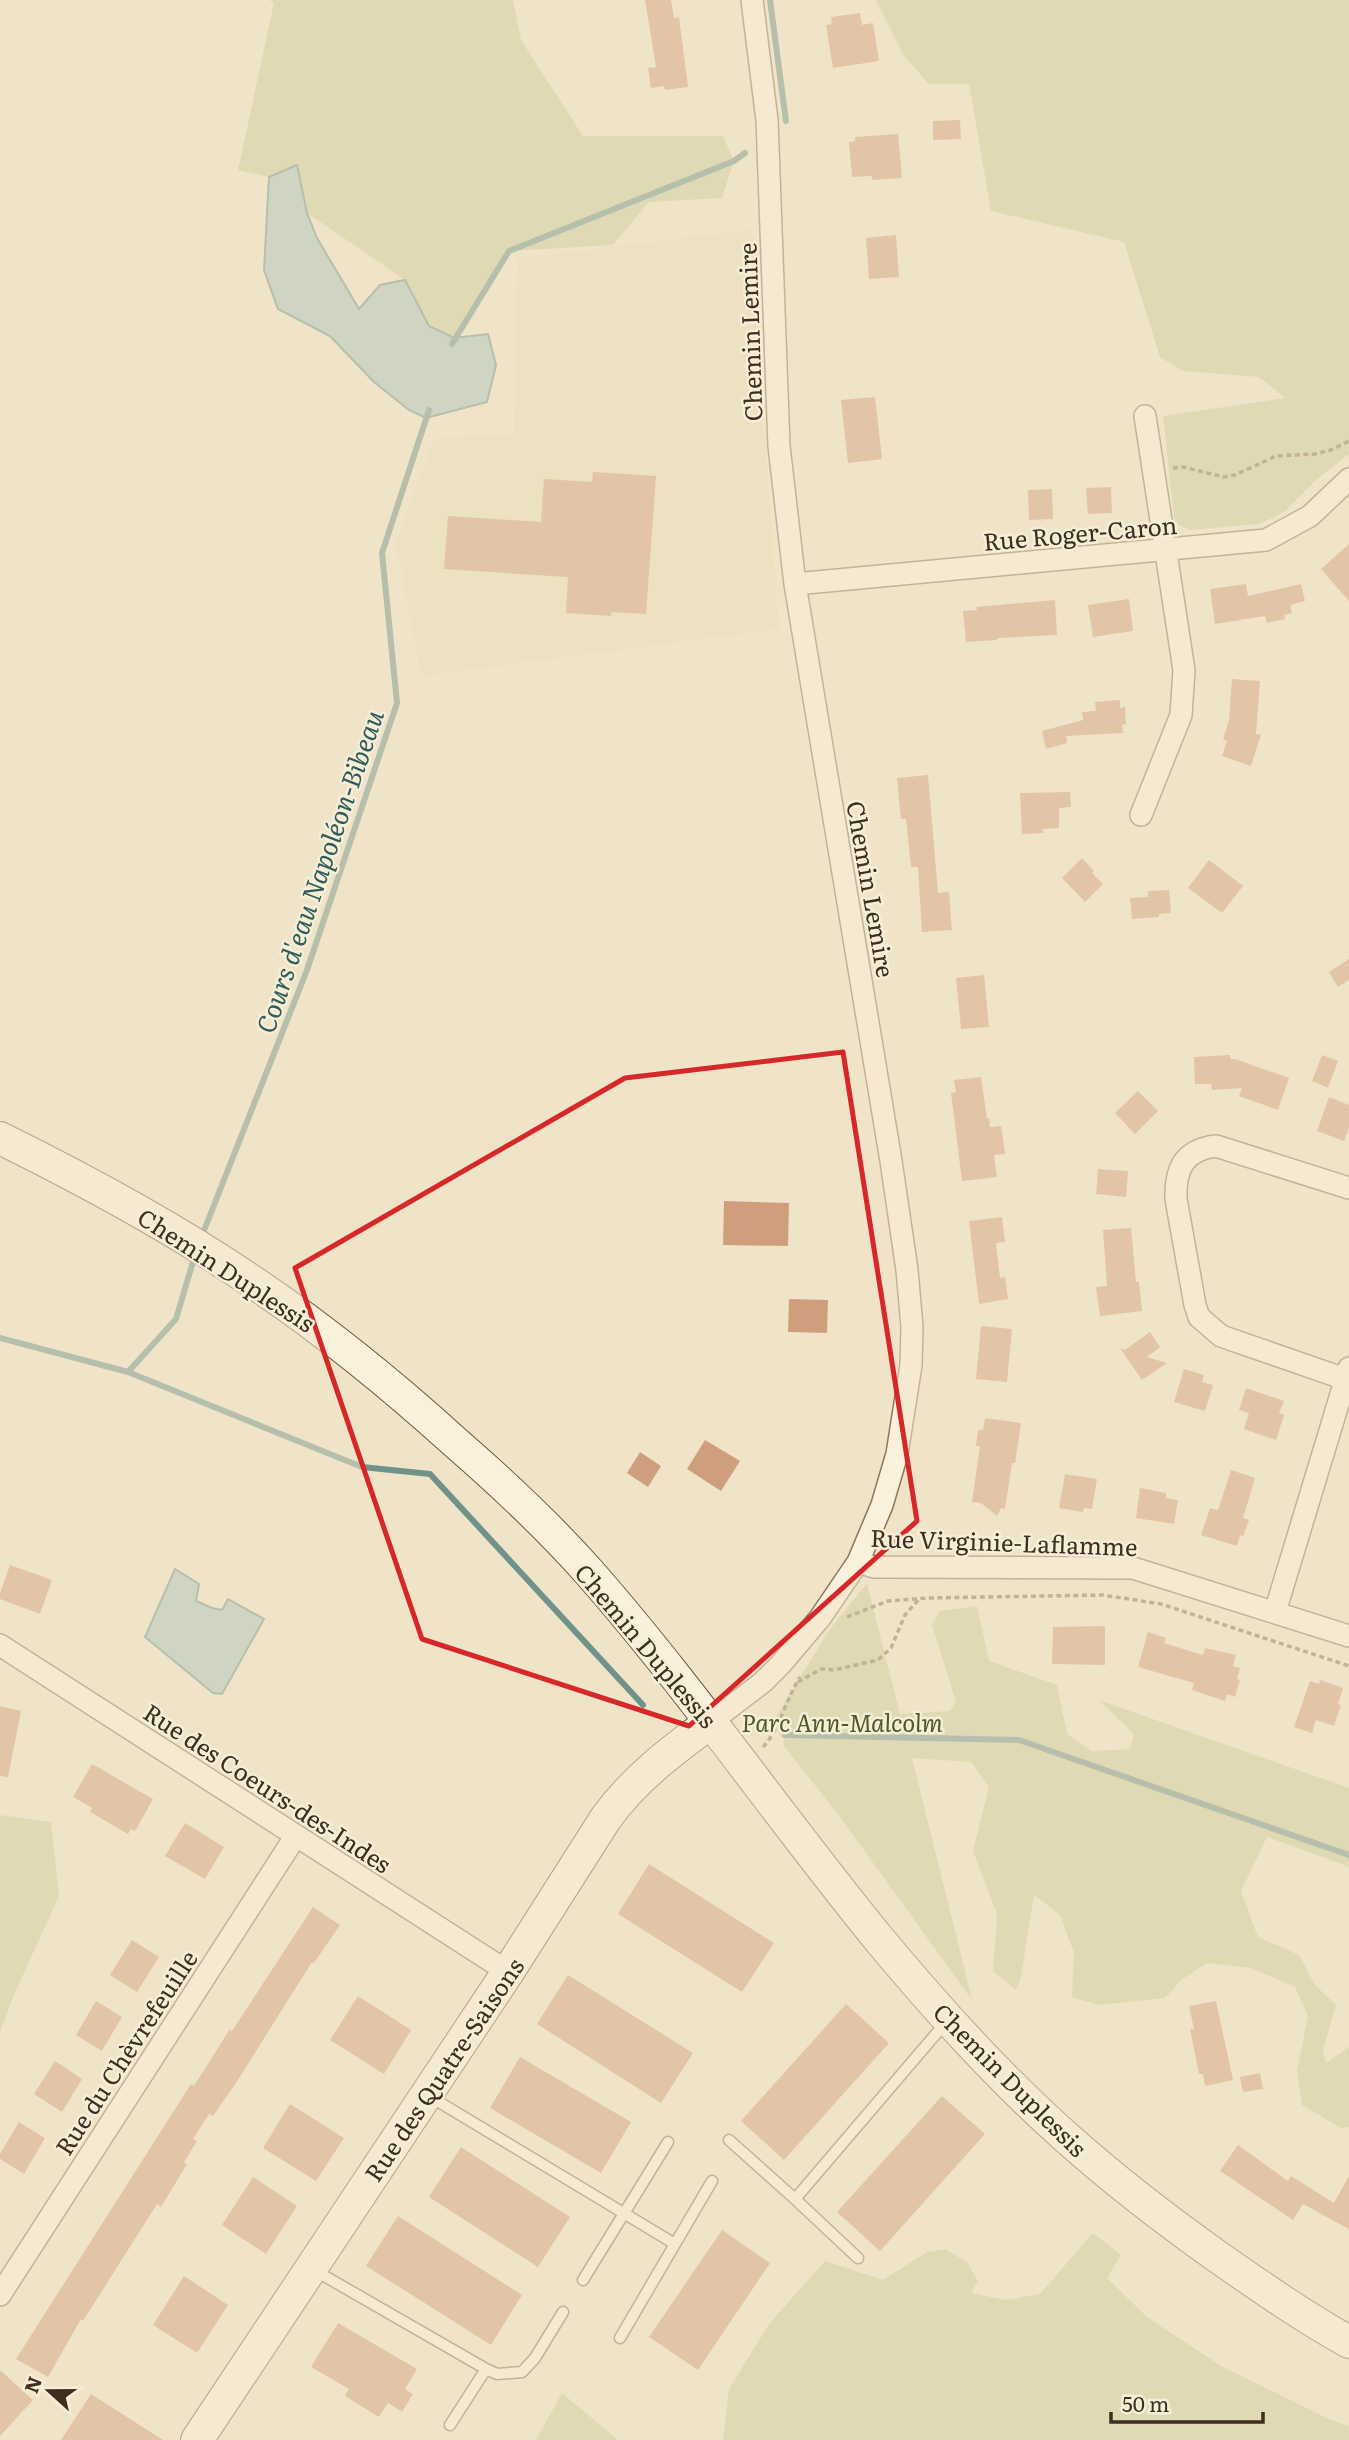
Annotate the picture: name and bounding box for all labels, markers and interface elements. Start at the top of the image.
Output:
street label: Chemin Lemire [728,242,770,422]
street label: Rue Roger-Caron [982,506,1179,558]
water label: Cours d'eau Napoléon-Bibeau [244,703,392,1038]
street label: Chemin Lemire [839,798,905,980]
street label: Chemin Duplessis [132,1199,323,1340]
street label: Rue Virginie-Laflamme [870,1519,1138,1563]
street label: Chemin Duplessis [568,1555,726,1735]
street label: Rue des Coeurs-des-Indes [137,1694,399,1880]
park label: Parc Ann-Malcolm [741,1704,943,1739]
street label: Rue du Chèvrefeuille [45,1943,205,2161]
street label: Rue des Quatre-Saisons [355,1950,531,2188]
street label: Chemin Duplessis [926,1994,1096,2164]
north arrow [14,2356,84,2426]
text: N [16,2372,48,2397]
scale bar [1111,2380,1263,2424]
text: 50 m [1122,2387,1169,2418]

